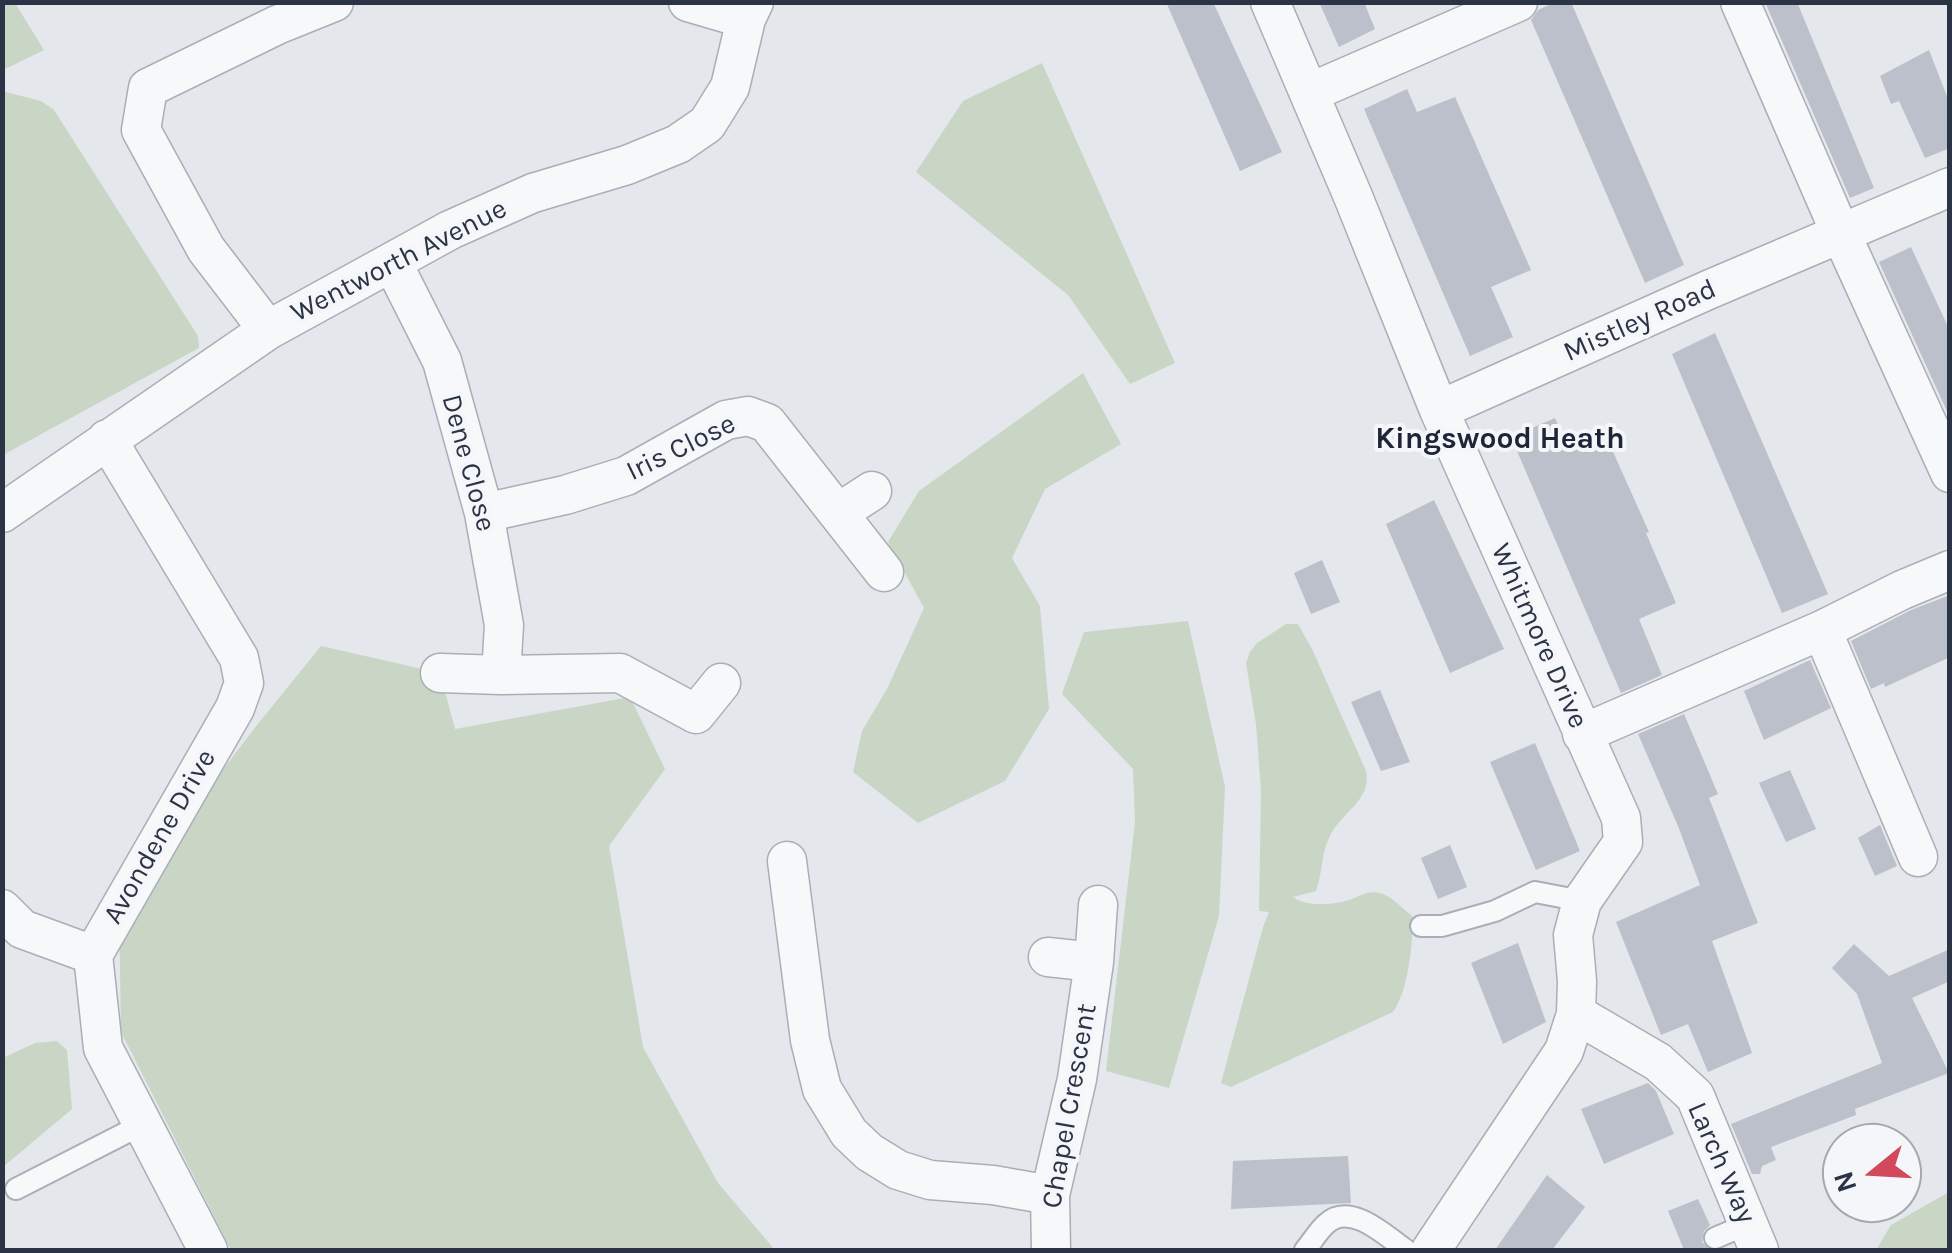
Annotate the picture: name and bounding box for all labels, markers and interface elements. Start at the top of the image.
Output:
street label: Wentworth Avenue [285,192,513,330]
street label: Mistley Road [1558,272,1722,370]
street label: Dene Close [434,391,502,535]
street label: Iris Close [621,407,741,489]
district label: Kingswood Heath [1375,421,1625,457]
street label: Whitmore Drive [1483,538,1595,734]
street label: Avondene Drive [96,744,224,930]
street label: Chapel Crescent [1035,1001,1105,1211]
street label: Larch Way [1679,1097,1763,1229]
north arrow [1822,1123,1922,1223]
text: N [1826,1167,1864,1196]

